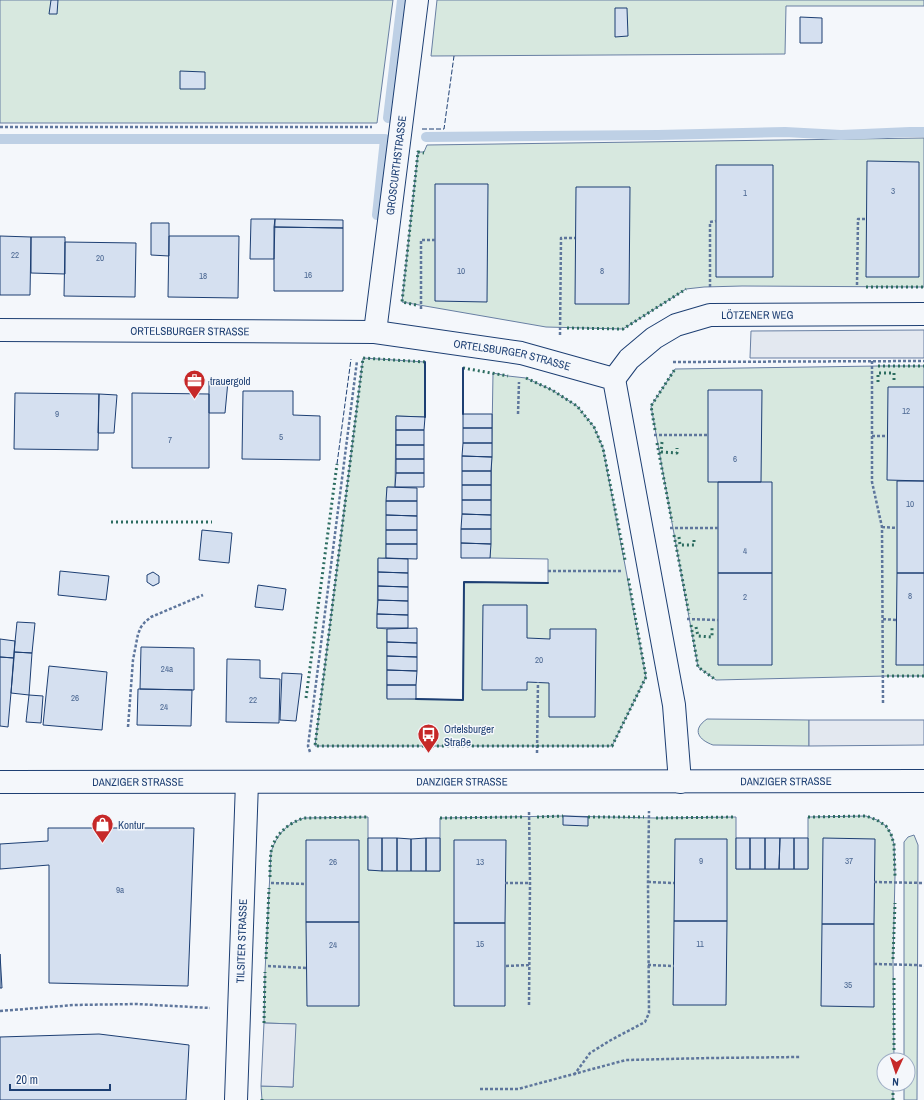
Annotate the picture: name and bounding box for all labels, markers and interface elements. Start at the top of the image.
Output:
street label: GROSCURTHSTRASSE [383,115,409,216]
house number: 3 [891,185,895,197]
house number: 1 [743,187,747,199]
house number: 22 [11,249,19,261]
house number: 20 [96,252,104,264]
house number: 10 [457,265,465,277]
house number: 8 [600,265,604,277]
house number: 16 [304,269,312,281]
house number: 18 [199,270,207,282]
street label: LÖTZENER WEG [721,308,794,322]
street label: ORTELSBURGER STRASSE [130,324,250,338]
street label: ORTELSBURGER STRASSE [453,336,572,374]
office icon: trauergold [181,368,207,401]
place label: trauergold [210,374,251,388]
house number: 12 [902,405,910,417]
house number: 9 [55,408,59,420]
house number: 5 [279,431,283,443]
house number: 7 [168,434,172,446]
house number: 6 [733,453,737,465]
house number: 10 [906,498,914,510]
house number: 4 [743,545,747,557]
house number: 8 [908,590,912,602]
house number: 2 [743,591,747,603]
house number: 20 [535,654,543,666]
house number: 24a [161,663,173,675]
house number: 26 [71,692,79,704]
house number: 22 [249,694,257,706]
house number: 24 [160,701,168,713]
bus stop icon: Ortelsburger Straße [416,722,442,755]
place label: Ortelsburger Straße [444,722,494,749]
street label: DANZIGER STRASSE [416,774,508,789]
street label: DANZIGER STRASSE [740,774,832,788]
street label: DANZIGER STRASSE [92,775,184,789]
shop icon: Kontur [89,812,115,845]
place label: Kontur [118,818,145,832]
house number: 9 [699,855,703,867]
house number: 37 [845,855,853,867]
house number: 26 [329,856,337,868]
house number: 13 [476,856,484,868]
house number: 9a [116,884,124,896]
street label: TILSITER STRASSE [233,899,250,983]
house number: 15 [476,938,484,950]
house number: 11 [696,938,704,950]
house number: 24 [329,939,337,951]
house number: 35 [844,979,852,991]
north arrow [876,1052,916,1092]
scale bar [10,1066,110,1092]
text: 20 m [16,1072,38,1088]
text: N [892,1075,899,1089]

